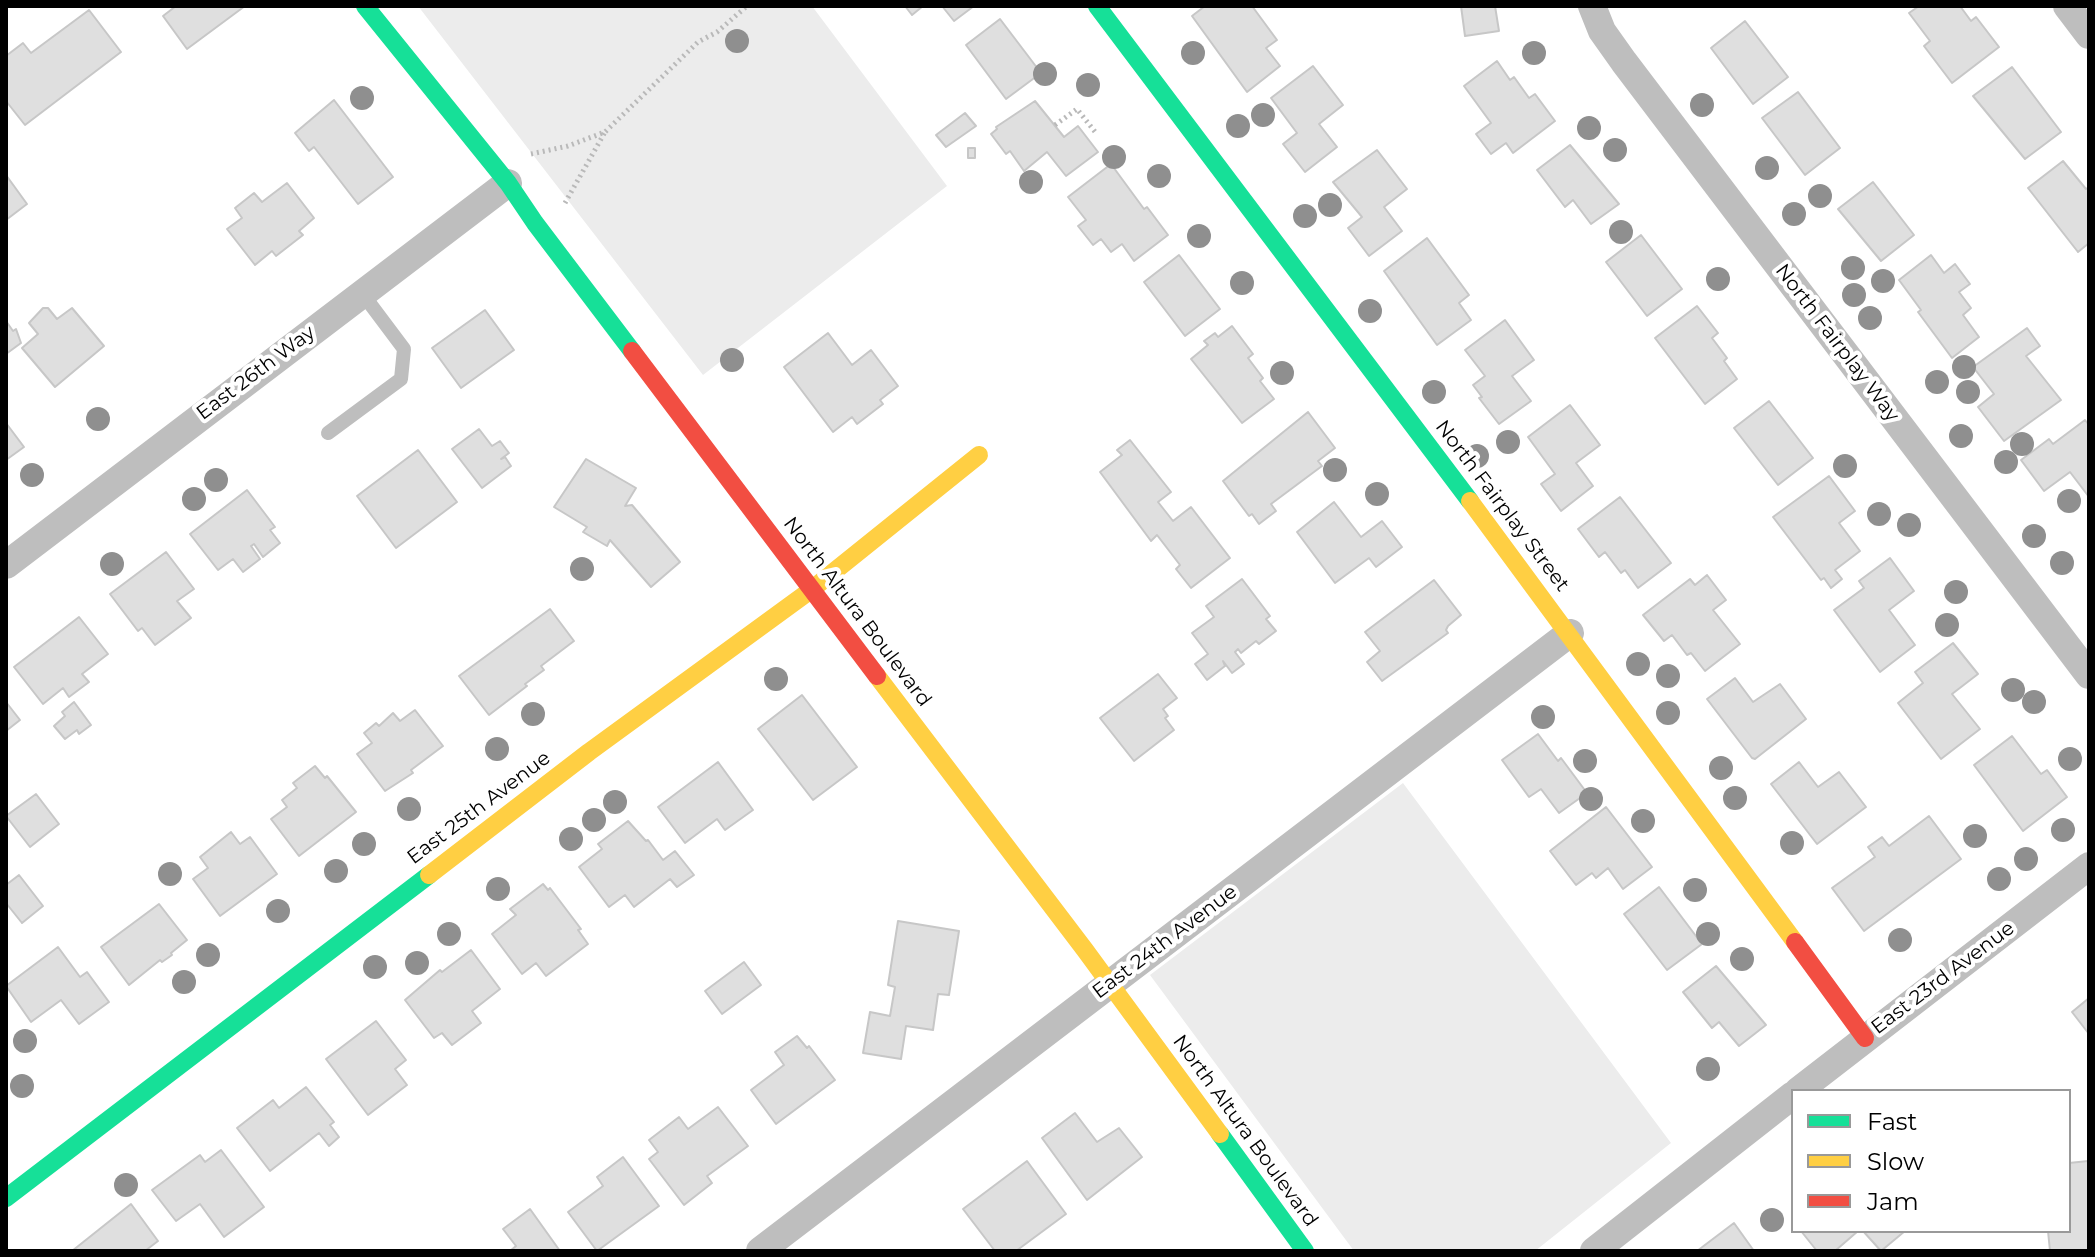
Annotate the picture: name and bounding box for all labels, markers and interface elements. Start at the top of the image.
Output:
street label: North Fairplay Way [1770,259,1904,427]
street label: East 26th Way [192,321,320,425]
street label: North Fairplay Street [1430,416,1574,596]
street label: North Altura Boulevard [778,512,936,712]
street label: East 25th Avenue [403,746,555,870]
street label: East 24th Avenue [1088,880,1242,1004]
street label: East 23rd Avenue [1867,916,2019,1040]
street label: North Altura Boulevard [1167,1030,1323,1232]
legend [1791,1089,2071,1233]
text: Fast [1867,1107,1917,1136]
text: Slow [1867,1147,1924,1176]
text: Jam [1867,1187,1919,1216]

